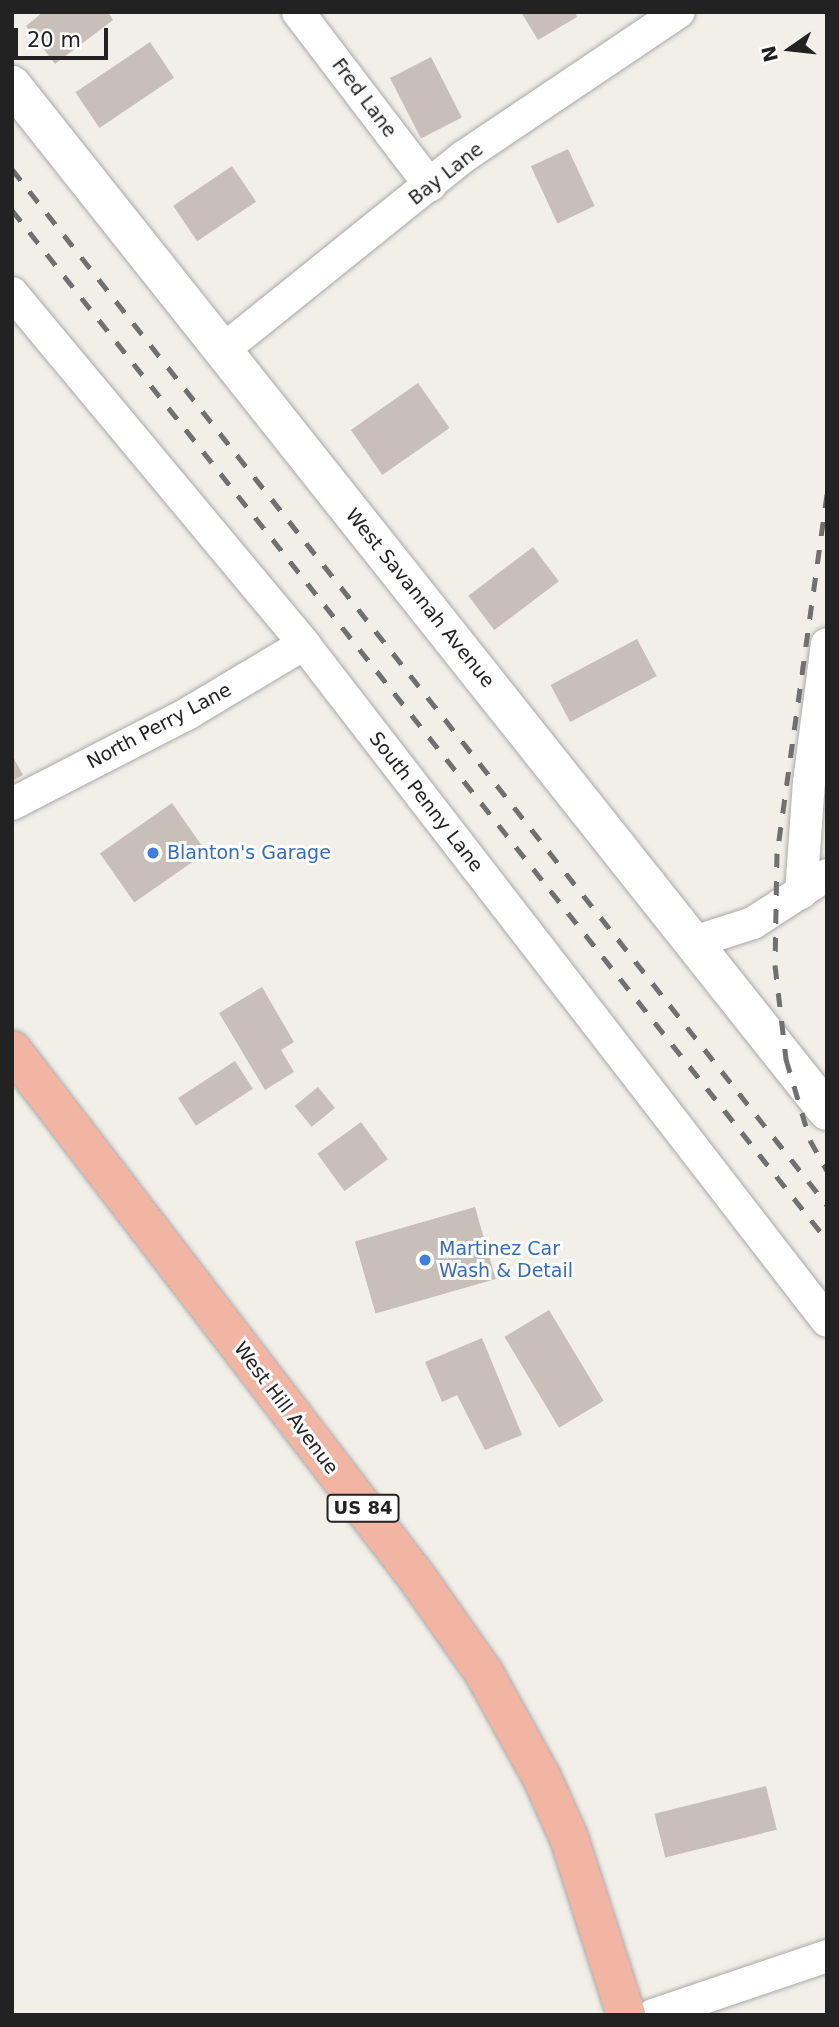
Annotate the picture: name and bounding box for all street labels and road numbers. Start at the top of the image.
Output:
street label: Fred Lane [327,54,401,142]
street label: Bay Lane [404,138,488,210]
street label: West Savannah Avenue [341,504,499,692]
street label: North Perry Lane [83,678,235,774]
street label: South Penny Lane [364,728,488,876]
street label: West Hill Avenue [229,1337,343,1479]
road number: US 84 [326,1493,400,1522]

